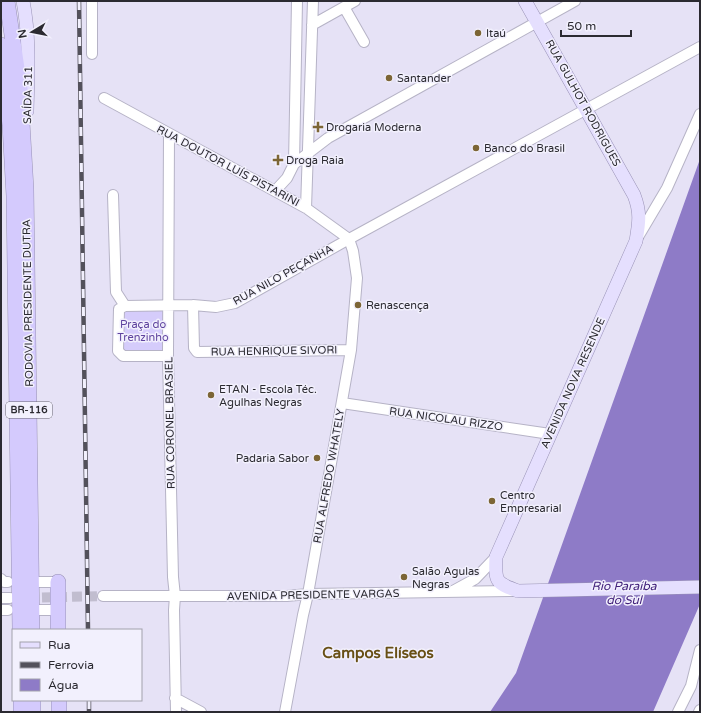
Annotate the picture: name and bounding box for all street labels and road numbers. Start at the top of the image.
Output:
street label: RUA GULHOT RODRIGUES [543,37,623,169]
street label: SAÍDA 311 [20,66,35,124]
street label: RUA DOUTOR LUÍS PISTARINI [154,122,302,209]
street label: RODOVIA PRESIDENTE DUTRA [20,219,36,387]
street label: RUA NILO PEÇANHA [231,242,335,308]
street label: AVENIDA NOVA RESENDE [538,315,608,451]
street label: RUA HENRIQUE SIVORI [211,343,337,359]
street label: RUA CORONEL BRASIEL [162,356,178,489]
road number: BR-116 [6,402,52,418]
street label: RUA NICOLAU RIZZO [388,405,504,433]
street label: RUA ALFREDO WHATELY [311,408,347,544]
street label: AVENIDA PRESIDENTE VARGAS [226,587,400,603]

